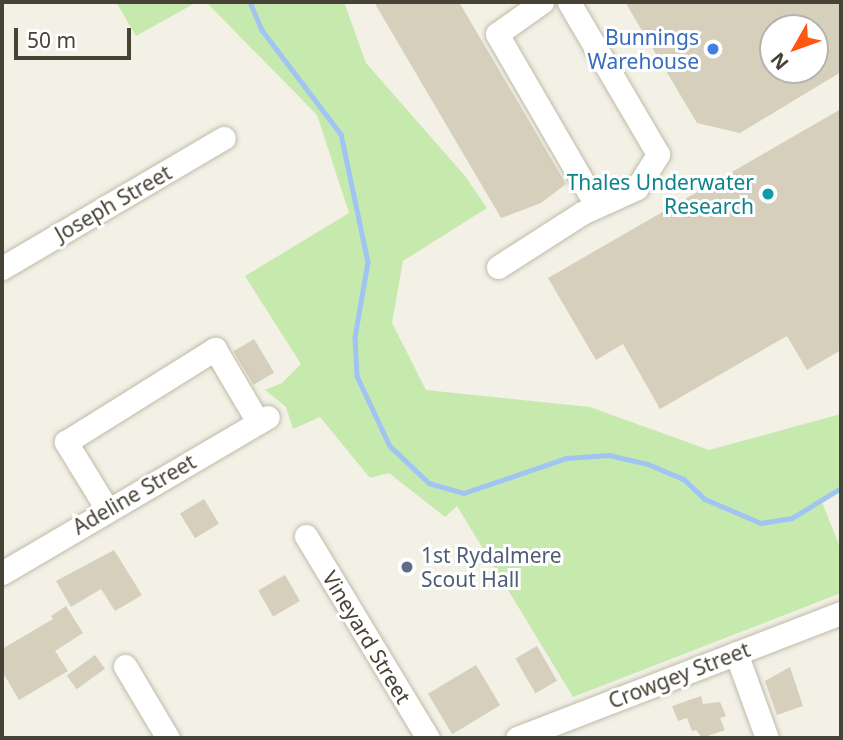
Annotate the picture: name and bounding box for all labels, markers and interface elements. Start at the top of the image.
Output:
scale bar [18,14,135,58]
north arrow [759,14,829,84]
place label: Bunnings Warehouse [587,24,699,74]
text: 50 m [27,26,76,54]
marker: Bunnings Warehouse [705,41,721,57]
text: N [765,47,794,75]
street label: Joseph Street [50,160,176,246]
place label: Thales Underwater Research [567,169,754,219]
marker: Thales Underwater Research [760,186,776,202]
street label: Adeline Street [68,449,200,539]
place label: 1st Rydalmere Scout Hall [421,542,562,592]
marker: 1st Rydalmere Scout Hall [399,559,415,575]
street label: Vineyard Street [318,566,416,708]
street label: Crowgey Street [605,636,753,714]

